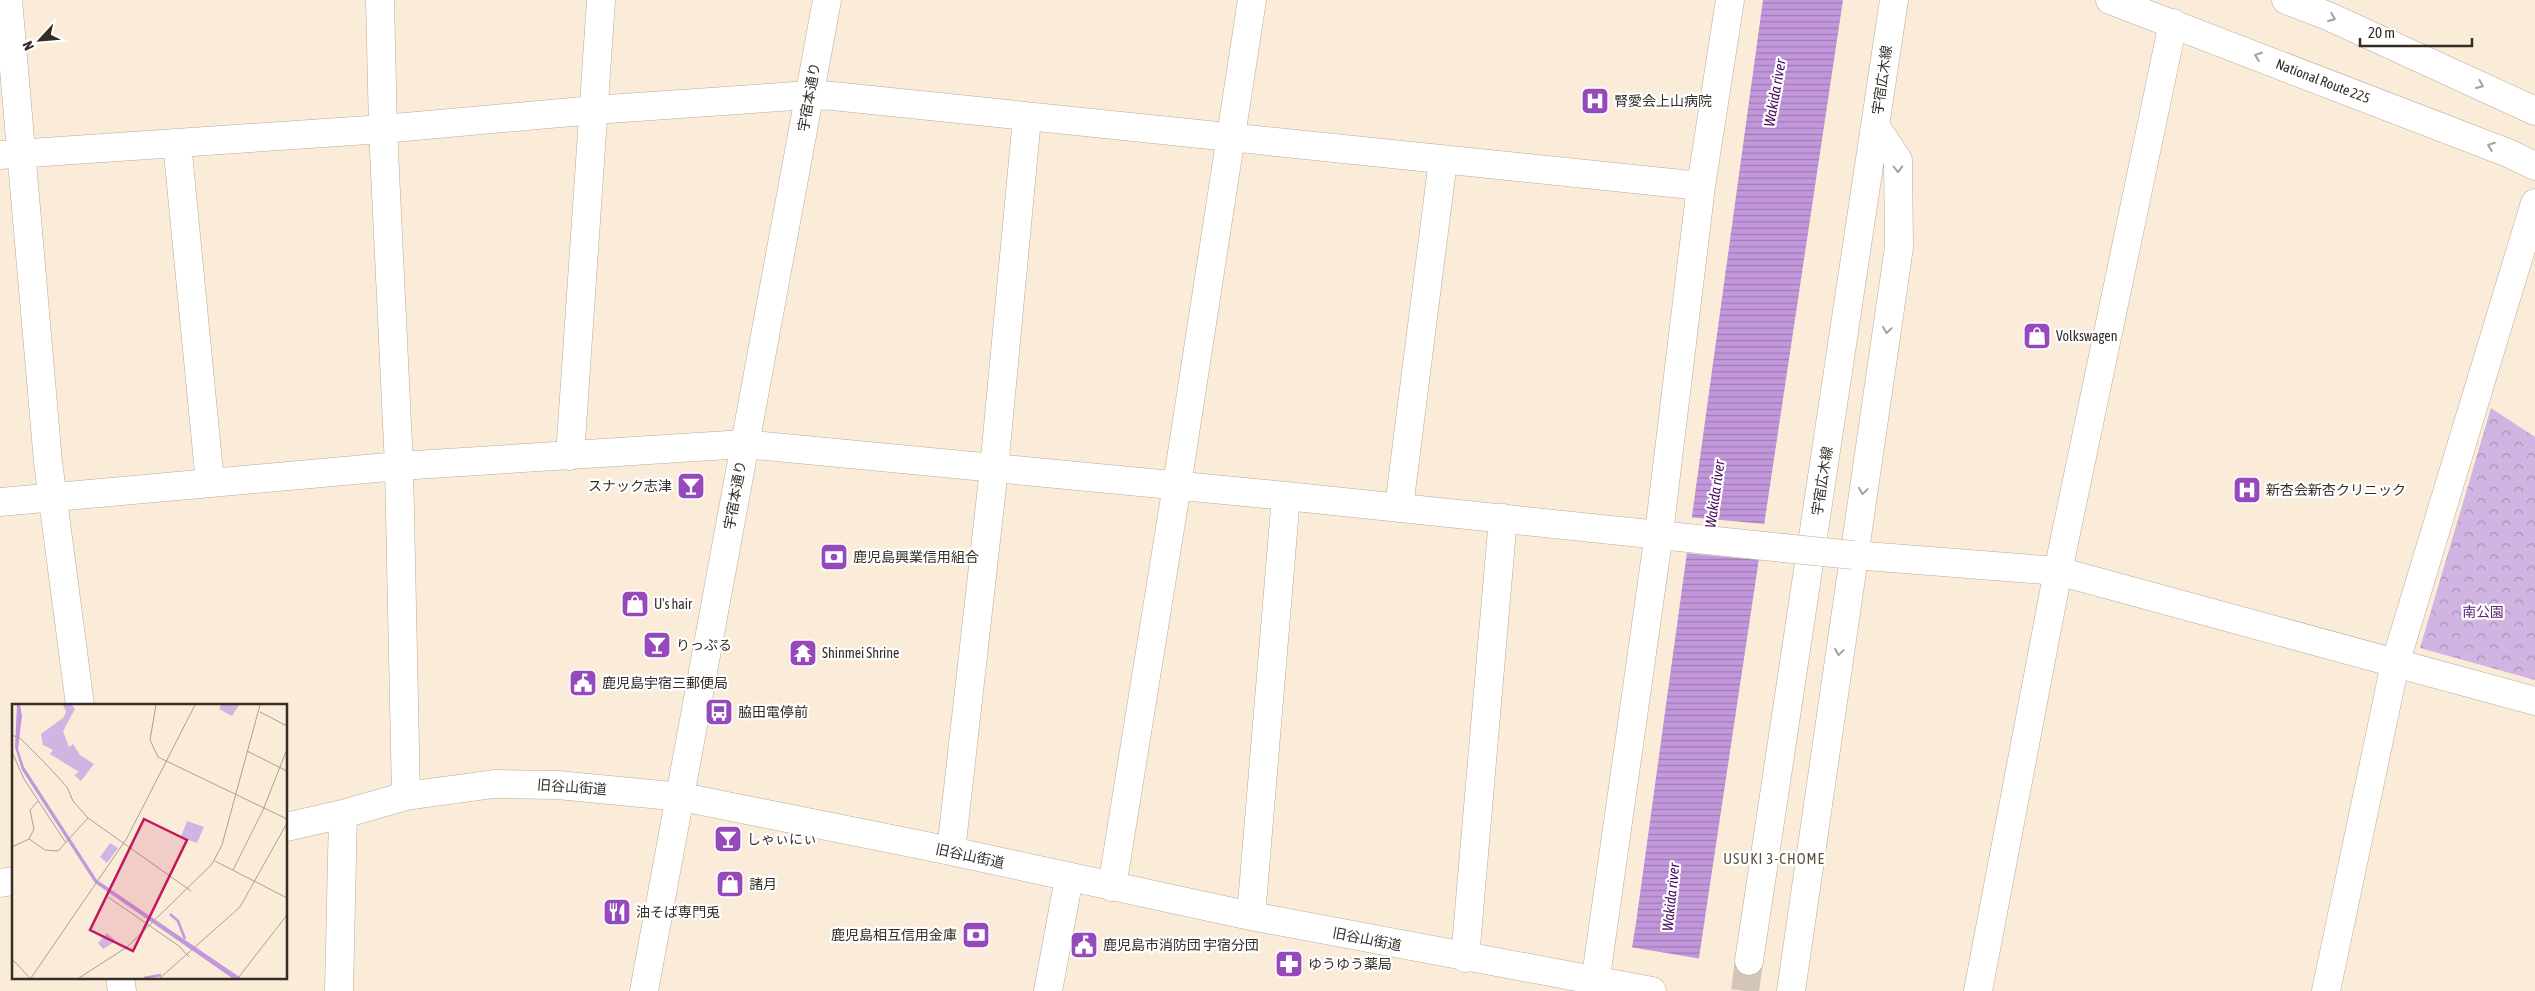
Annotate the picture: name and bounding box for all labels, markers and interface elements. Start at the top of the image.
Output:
one-way arrow [2327,11,2336,22]
north arrow [15,15,65,65]
scale bar [2360,15,2472,47]
text: 20 m [2368,24,2395,41]
text: N [19,38,37,53]
street label: 宇宿広木線 [1869,44,1895,116]
one-way arrow [2254,51,2262,61]
street label: National Route 225 [2274,56,2372,106]
water label: Wakida river [1760,57,1789,128]
street label: 宇宿本通り [795,61,823,133]
one-way arrow [2475,78,2484,89]
hospital icon: 腎愛会上山病院 [1580,86,1610,116]
place label: 腎愛会上山病院 [1614,93,1712,109]
one-way arrow [2487,142,2495,152]
one-way arrow [1893,166,1903,173]
shop icon: Volkswagen [2022,321,2052,351]
one-way arrow [1882,326,1892,335]
place label: Volkswagen [2056,328,2117,344]
street label: 宇宿広木線 [1809,445,1835,517]
water label: Wakida river [1701,458,1728,529]
street label: 宇宿本通り [721,459,749,531]
bar icon: スナック志津 [676,471,706,501]
hospital icon: 新杏会新杏クリニック [2232,475,2262,505]
place label: スナック志津 [588,478,672,494]
place label: 新杏会新杏クリニック [2266,482,2406,498]
one-way arrow [1858,487,1868,495]
bank icon: 鹿児島興業信用組合 [819,542,849,572]
place label: 鹿児島興業信用組合 [853,549,979,565]
shop icon: U's hair [620,589,650,619]
place label: U's hair [654,596,693,612]
park label: 南公園 [2462,604,2504,620]
bar icon: りっぷる [642,630,672,660]
place label: りっぷる [676,637,732,653]
temple icon: Shinmei Shrine [788,638,818,668]
place label: Shinmei Shrine [822,645,899,661]
one-way arrow [1835,648,1845,656]
public building icon: 鹿児島宇宿三郵便局 [568,668,598,698]
place label: 鹿児島宇宿三郵便局 [602,675,728,691]
bus stop icon: 脇田電停前 [704,697,734,727]
inset map [12,704,288,978]
place label: 脇田電停前 [738,704,808,720]
street label: 旧谷山街道 [537,777,607,797]
bar icon: しゃぃにぃ [713,824,743,854]
place label: しゃぃにぃ [747,831,817,847]
street label: 旧谷山街道 [934,841,1006,871]
district label: USUKI 3-CHOME [1723,850,1825,867]
water label: Wakida river [1658,862,1683,932]
shop icon: 諸月 [715,869,745,899]
place label: 諸月 [749,876,777,892]
restaurant icon: 油そば専門兎 [602,897,632,927]
place label: 油そば専門兎 [636,904,720,920]
bank icon: 鹿児島相互信用金庫 [961,920,991,950]
street label: 旧谷山街道 [1331,924,1403,954]
place label: 鹿児島相互信用金庫 [831,927,957,943]
public building icon: 鹿児島市消防団 宇宿分団 [1069,930,1099,960]
place label: 鹿児島市消防団 宇宿分団 [1103,937,1259,953]
pharmacy icon: ゆうゆう薬局 [1274,949,1304,979]
place label: ゆうゆう薬局 [1308,956,1392,972]

